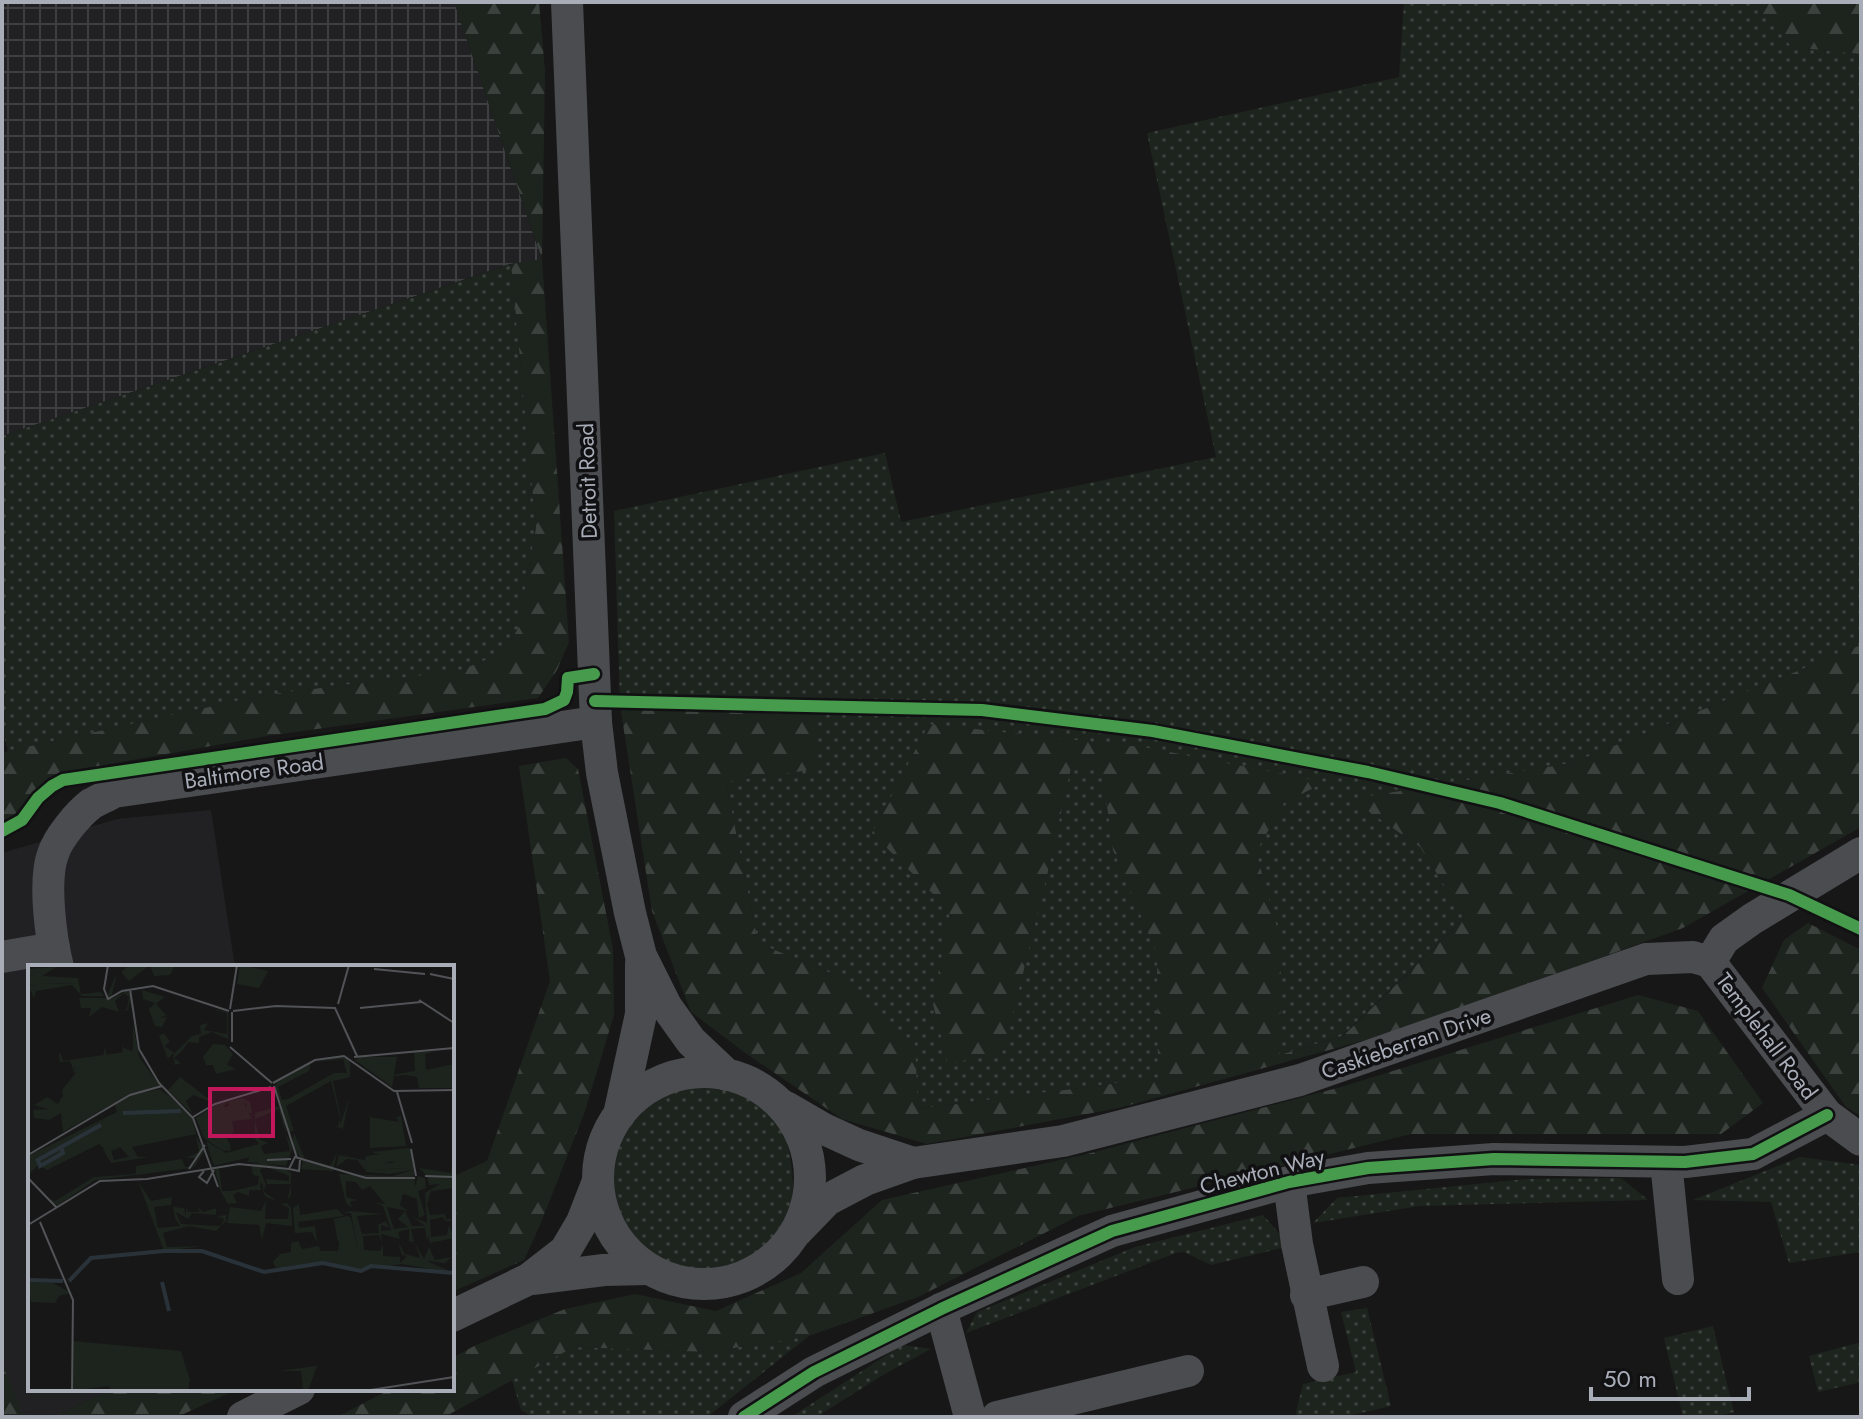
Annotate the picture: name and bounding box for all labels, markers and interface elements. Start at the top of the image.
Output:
street label: Detroit Road [569,423,605,539]
street label: Baltimore Road [182,745,326,797]
inset map [28,965,454,1391]
street label: Templehall Road [1709,966,1825,1106]
street label: Caskieberran Drive [1317,999,1495,1087]
street label: Chewton Way [1196,1140,1328,1202]
scale bar [1591,1351,1749,1401]
text: 50 m [1603,1361,1657,1396]

